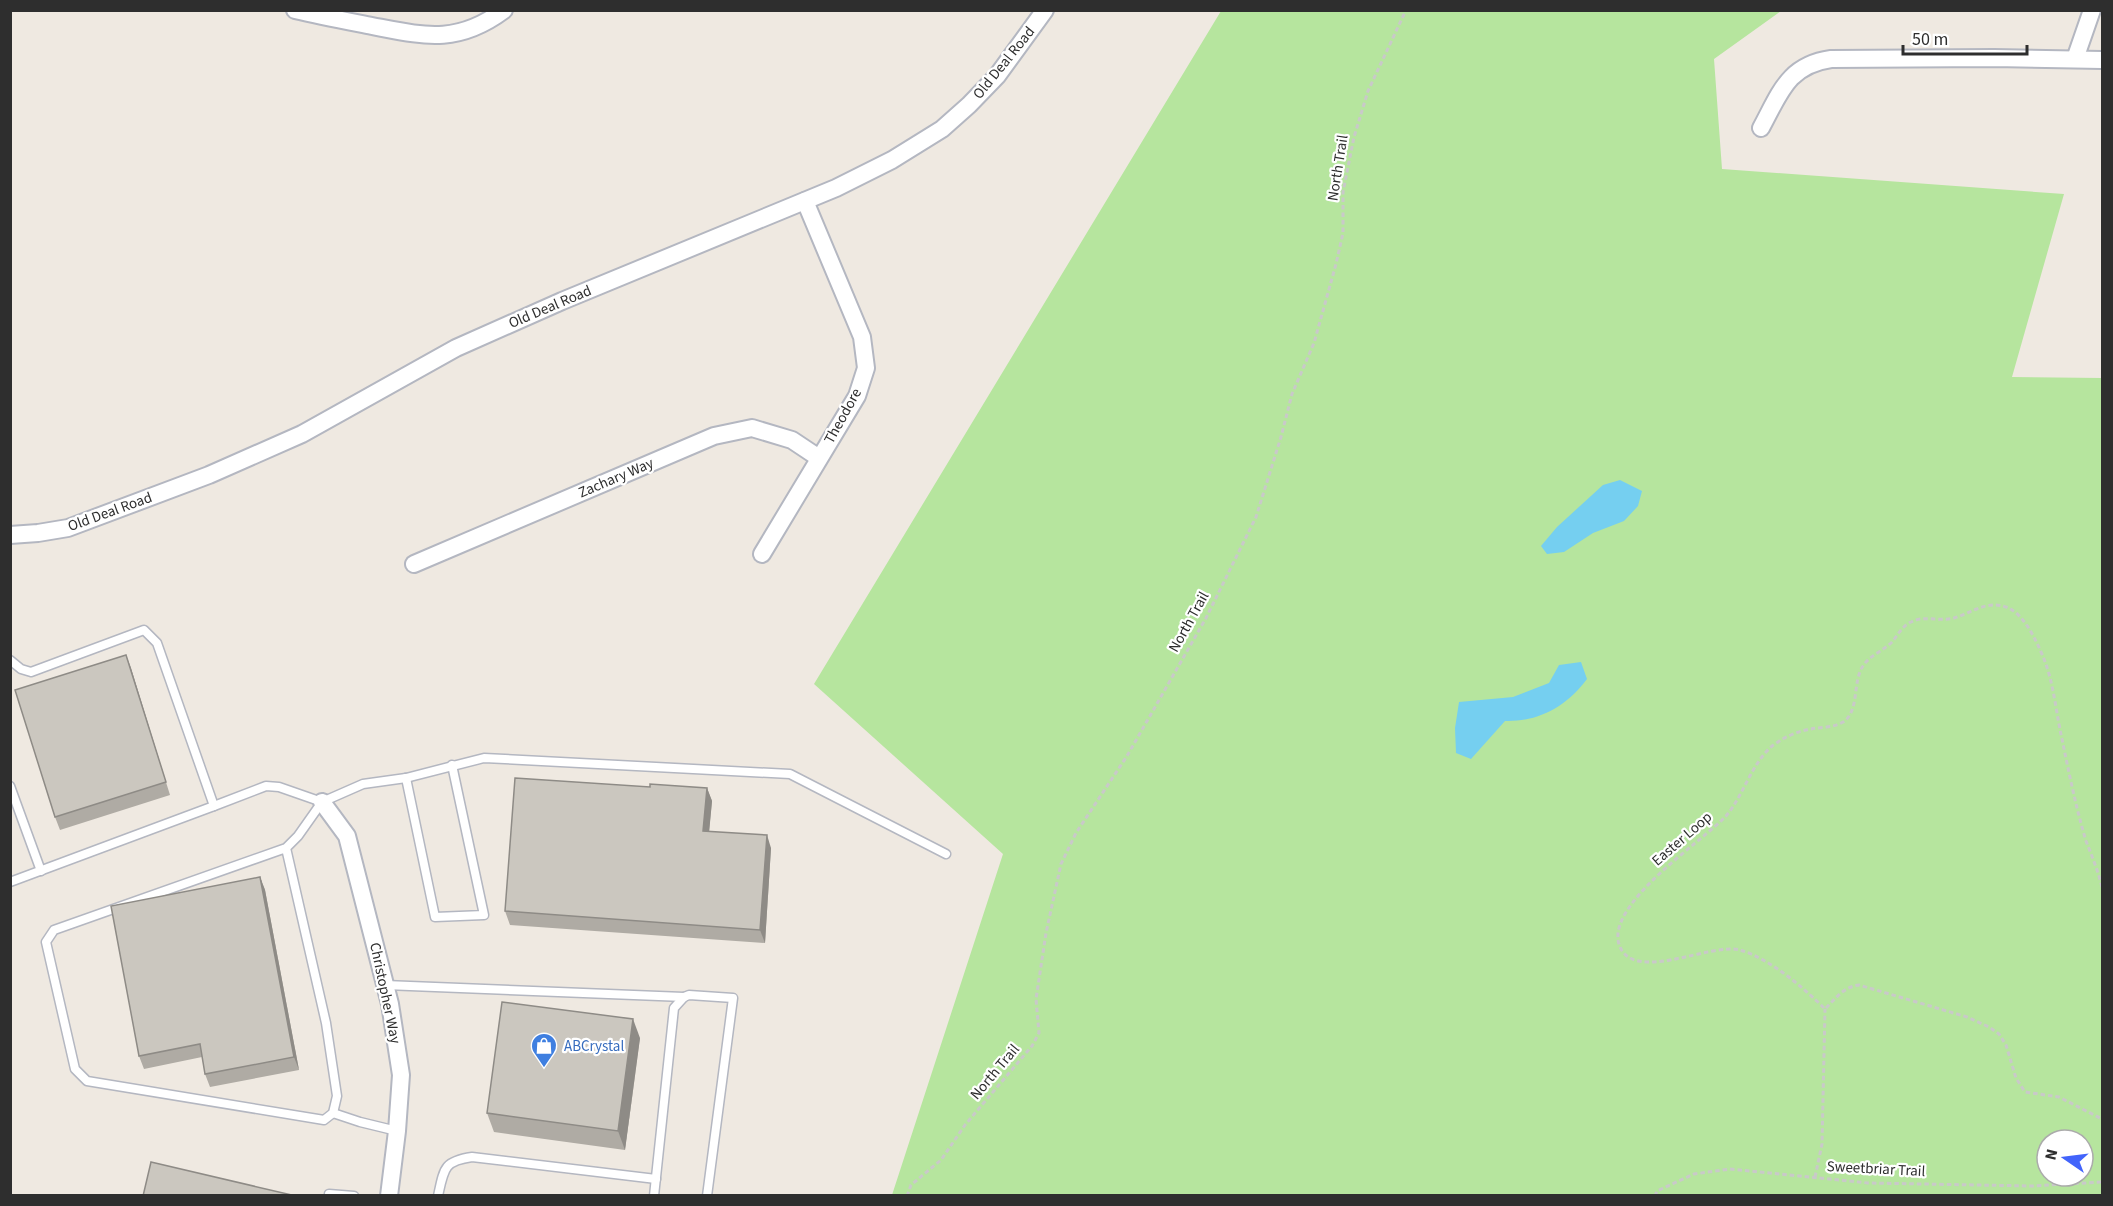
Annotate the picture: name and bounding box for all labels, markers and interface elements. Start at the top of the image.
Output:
scale bar [1903,18,2028,56]
street label: Old Deal Road [968,22,1040,104]
text: 50 m [1912,27,1948,52]
street label: North Trail [1322,133,1354,203]
street label: Old Deal Road [505,280,595,334]
street label: Theodore [819,384,867,448]
street label: Zachary Way [575,453,657,503]
street label: Old Deal Road [65,487,155,537]
street label: North Trail [1164,588,1214,656]
street label: Easter Loop [1647,807,1717,871]
street label: Christopher Way [364,941,406,1045]
shop icon: ABCrystal [529,1031,559,1069]
place label: ABCrystal [564,1036,624,1057]
street label: North Trail [966,1040,1025,1104]
north arrow [2035,1128,2095,1188]
text: N [2039,1147,2063,1162]
street label: Sweetbriar Trail [1826,1156,1926,1182]

